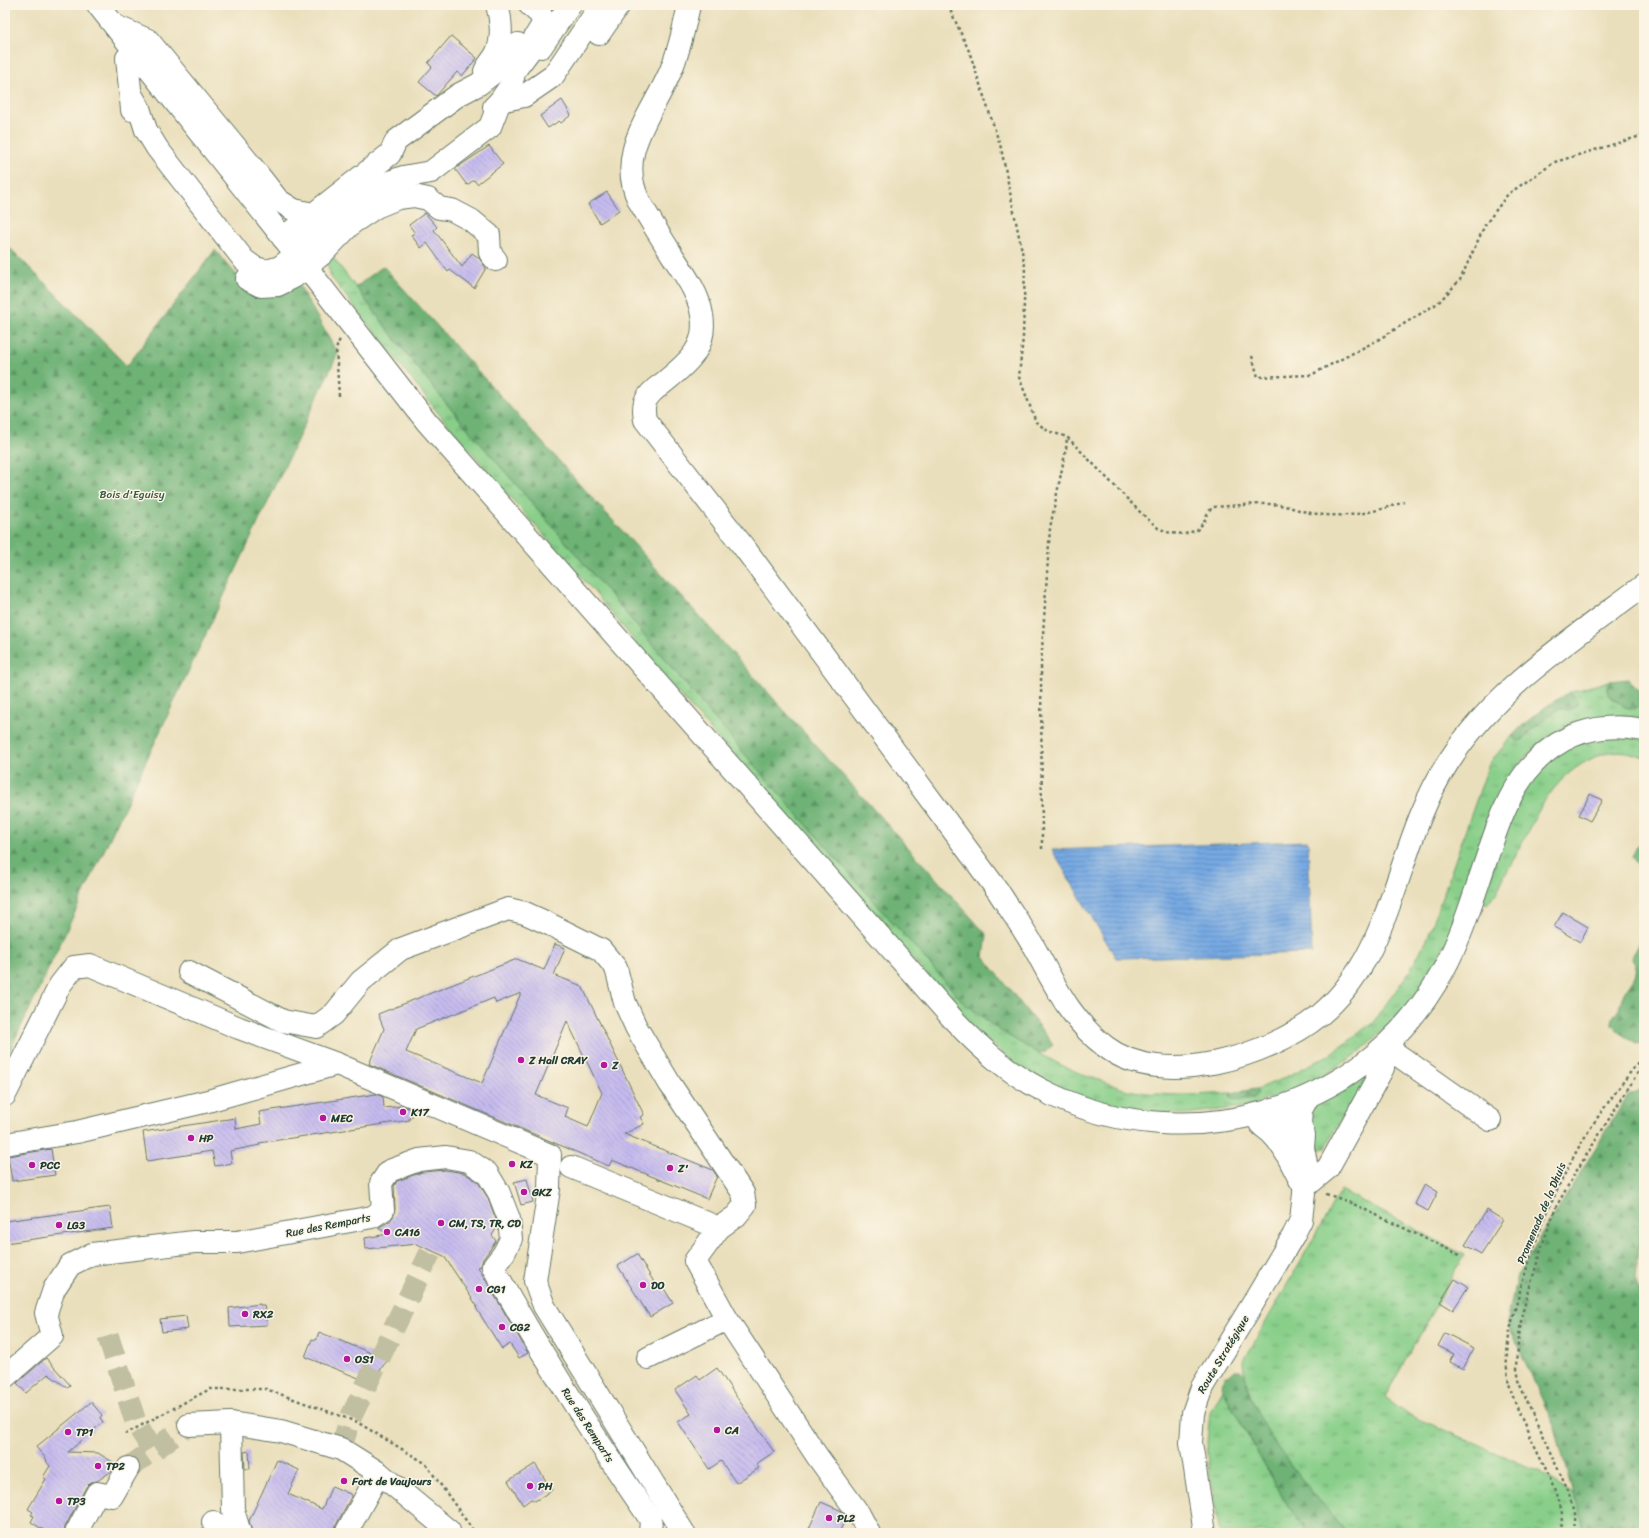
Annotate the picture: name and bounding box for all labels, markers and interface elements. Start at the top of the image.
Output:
park label: Bois d'Eguisy [100,485,165,504]
place label: Z Hall CRAY [528,1051,588,1070]
marker: Z Hall CRAY [516,1055,526,1065]
place label: Z [611,1056,619,1075]
marker: Z [599,1060,609,1070]
place label: K17 [410,1103,430,1122]
marker: K17 [398,1107,408,1117]
place label: MEC [330,1109,353,1128]
marker: MEC [318,1113,328,1123]
place label: HP [198,1129,214,1148]
marker: HP [186,1133,196,1143]
place label: KZ [519,1155,534,1174]
place label: PCC [40,1156,61,1175]
marker: KZ [507,1159,517,1169]
place label: Z' [677,1159,689,1178]
street label: Promenade de la Dhuis [1511,1159,1572,1267]
marker: PCC [27,1160,37,1170]
marker: Z' [665,1163,675,1173]
place label: GKZ [531,1183,553,1202]
marker: GKZ [519,1187,529,1197]
street label: Rue des Remparts [284,1208,373,1243]
place label: CM, TS, TR, CD [448,1214,521,1233]
place label: LG3 [67,1216,86,1235]
marker: CM, TS, TR, CD [436,1218,446,1228]
marker: LG3 [54,1220,64,1230]
place label: CA16 [394,1223,420,1242]
marker: CA16 [382,1227,392,1237]
place label: DO [651,1276,665,1295]
place label: CG1 [486,1280,506,1299]
marker: DO [638,1280,648,1290]
marker: CG1 [474,1284,484,1294]
place label: RX2 [252,1305,274,1324]
marker: RX2 [240,1309,250,1319]
street label: Route Stratégique [1192,1311,1255,1397]
place label: CG2 [509,1318,531,1337]
marker: CG2 [497,1322,507,1332]
place label: OS1 [354,1350,374,1369]
marker: OS1 [342,1354,352,1364]
street label: Rue des Remparts [556,1384,620,1467]
place label: CA [724,1421,739,1440]
place label: TP1 [76,1423,94,1442]
marker: CA [712,1425,722,1435]
marker: TP1 [63,1427,73,1437]
place label: TP2 [106,1457,126,1476]
marker: TP2 [93,1461,103,1471]
place label: Fort de Vaujours [351,1472,432,1491]
marker: Fort de Vaujours [339,1476,349,1486]
place label: PH [538,1477,553,1496]
marker: PH [525,1481,535,1491]
place label: TP3 [67,1492,87,1511]
marker: TP3 [54,1496,64,1506]
place label: PL2 [837,1509,856,1528]
marker: PL2 [824,1513,834,1523]

